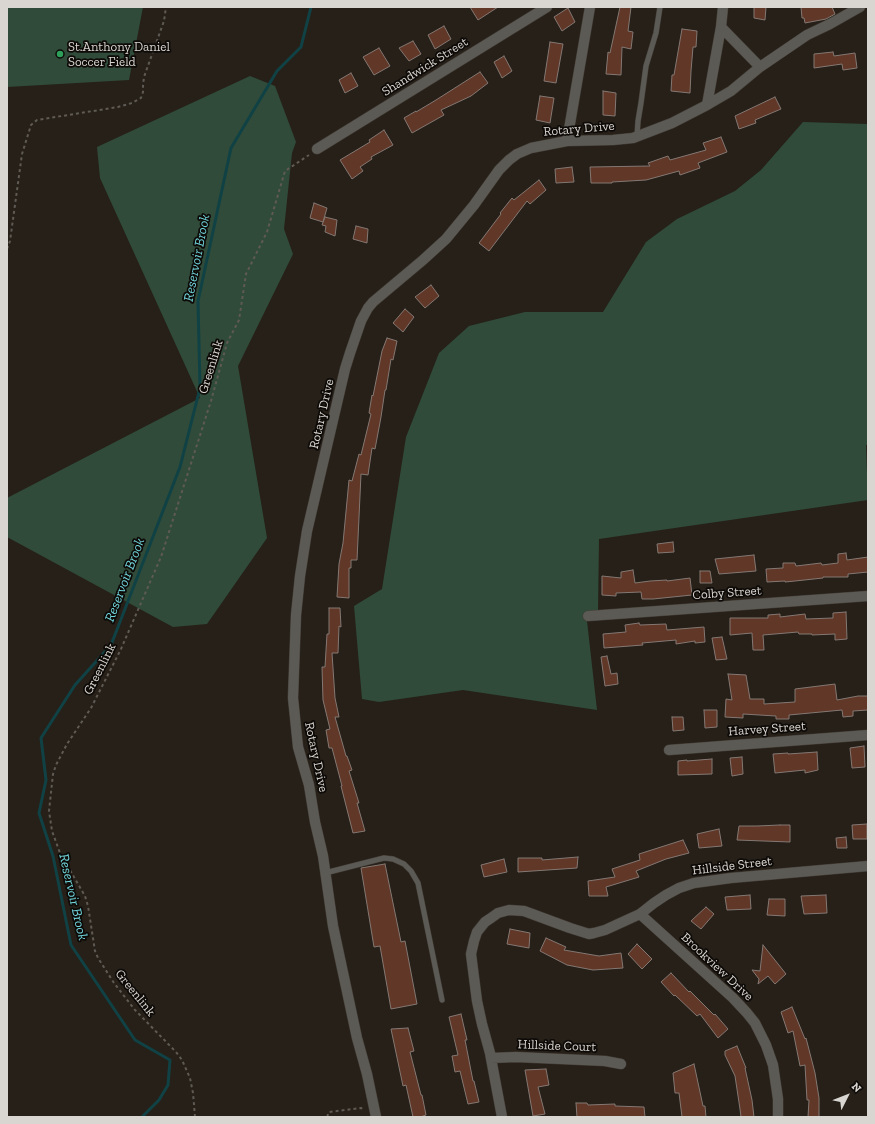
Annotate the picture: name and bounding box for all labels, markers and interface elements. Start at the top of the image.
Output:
street label: Shandwick Street [379,34,471,100]
place label: St.Anthony Daniel Soccer Field [68,39,170,70]
marker: St.Anthony Daniel Soccer Field [55,49,65,59]
street label: Rotary Drive [543,118,615,140]
water label: Reservoir Brook [180,213,214,303]
street label: Greenlink [195,338,227,396]
street label: Rotary Drive [306,378,338,450]
water label: Reservoir Brook [101,536,149,624]
street label: Colby Street [692,583,762,603]
street label: Greenlink [80,641,120,697]
street label: Harvey Street [728,719,806,739]
street label: Rotary Drive [301,721,331,793]
water label: Reservoir Brook [55,852,91,942]
street label: Hillside Street [691,853,773,879]
street label: Brookview Drive [678,930,756,1004]
street label: Greenlink [112,967,158,1019]
street label: Hillside Court [517,1037,597,1055]
north arrow [827,1076,867,1116]
text: N [849,1080,864,1095]

